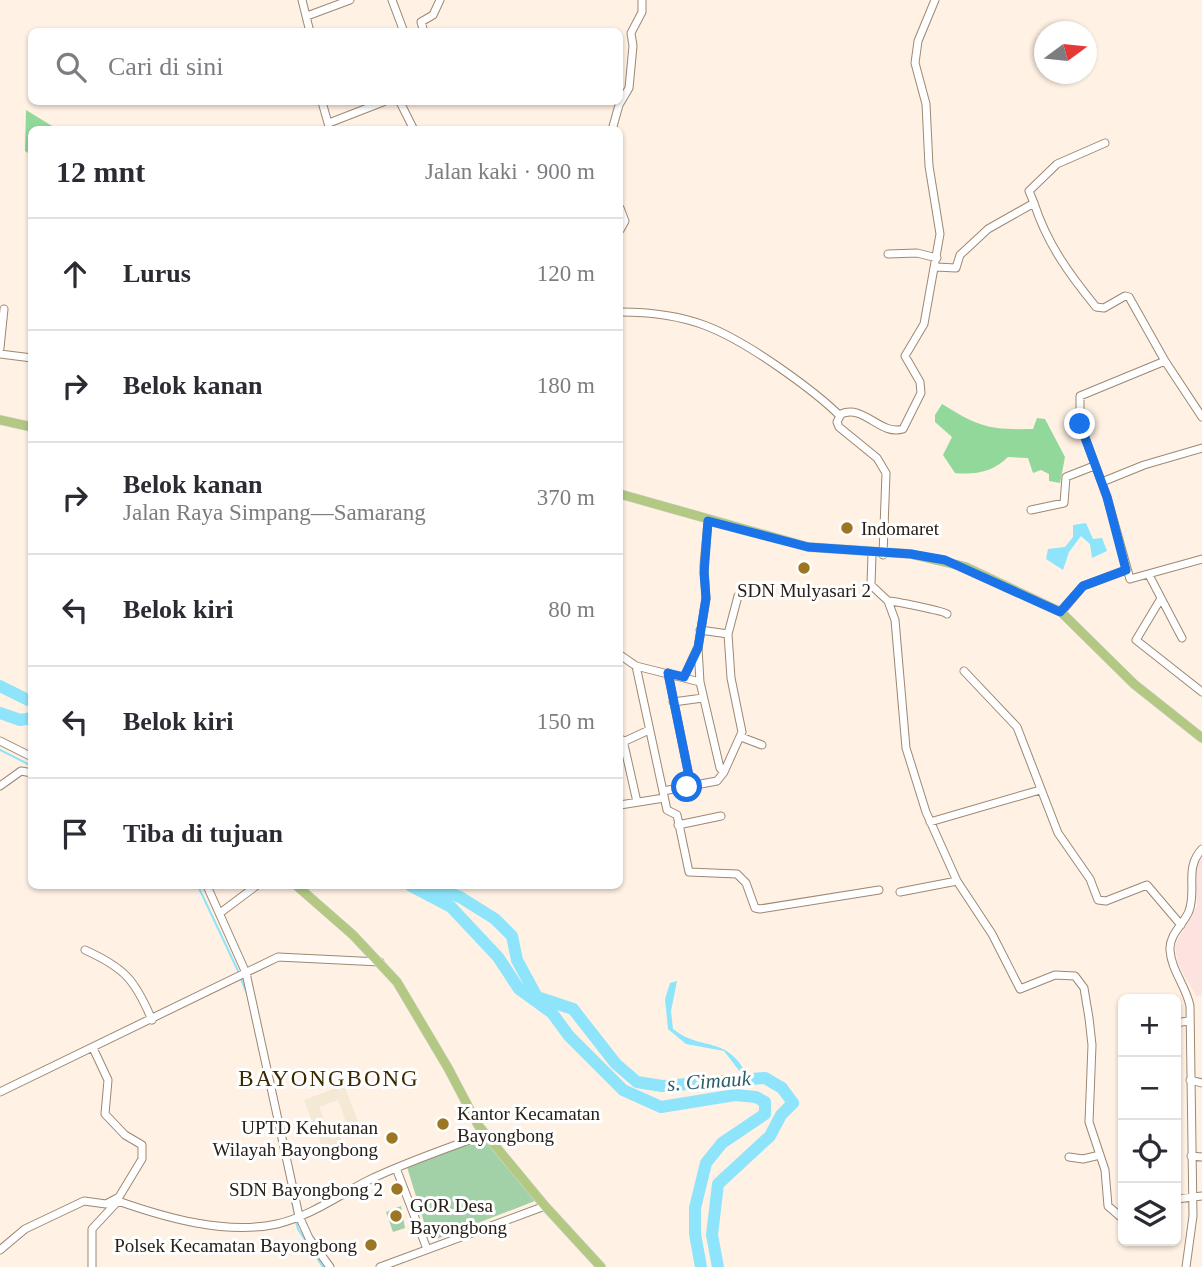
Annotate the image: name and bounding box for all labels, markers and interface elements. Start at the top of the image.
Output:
north arrow [1034,21,1097,84]
search box [28,28,623,105]
icon: search [52,48,90,86]
text: Cari di sini [108,52,224,81]
text: 12 mnt [56,155,145,188]
text: Jalan kaki · 900 m [425,159,595,184]
icon: ahead [56,255,94,293]
text: Lurus [123,259,191,288]
text: 120 m [537,261,595,286]
icon: right [56,367,94,405]
text: Belok kanan [123,371,262,400]
text: 180 m [537,373,595,398]
route end [1064,408,1095,439]
text: Belok kanan [123,470,262,499]
icon: right [56,479,94,517]
text: 370 m [537,485,595,510]
text: Jalan Raya Simpang—Samarang [123,500,426,525]
place label: Indomaret [861,518,940,539]
marker: Indomaret [839,520,855,536]
marker: SDN Mulyasari 2 [796,560,812,576]
place label: SDN Mulyasari 2 [737,580,871,601]
icon: left [56,591,94,629]
text: Belok kiri [123,595,234,624]
text: 80 m [548,597,595,622]
icon: left [56,703,94,741]
text: Belok kiri [123,707,234,736]
text: 150 m [537,709,595,734]
route start [671,771,702,802]
icon: arrive [56,815,94,853]
text: Tiba di tujuan [123,819,283,848]
map controls [1118,994,1181,1246]
button: + [1118,994,1181,1057]
button: − [1118,1057,1181,1120]
district label: BAYONGBONG [238,1066,420,1091]
water label: s. Cimauk [666,1066,752,1096]
place label: Kantor Kecamatan Bayongbong [457,1103,600,1146]
marker: Kantor Kecamatan Bayongbong [435,1116,451,1132]
place label: UPTD Kehutanan Wilayah Bayongbong [213,1117,378,1160]
button: locate [1118,1120,1181,1183]
marker: UPTD Kehutanan Wilayah Bayongbong [384,1130,400,1146]
place label: SDN Bayongbong 2 [229,1179,383,1200]
marker: SDN Bayongbong 2 [389,1181,405,1197]
button: layers [1118,1183,1181,1246]
place label: GOR Desa Bayongbong [410,1195,508,1238]
marker: GOR Desa Bayongbong [388,1208,404,1224]
place label: Polsek Kecamatan Bayongbong [114,1235,357,1256]
marker: Polsek Kecamatan Bayongbong [363,1237,379,1253]

